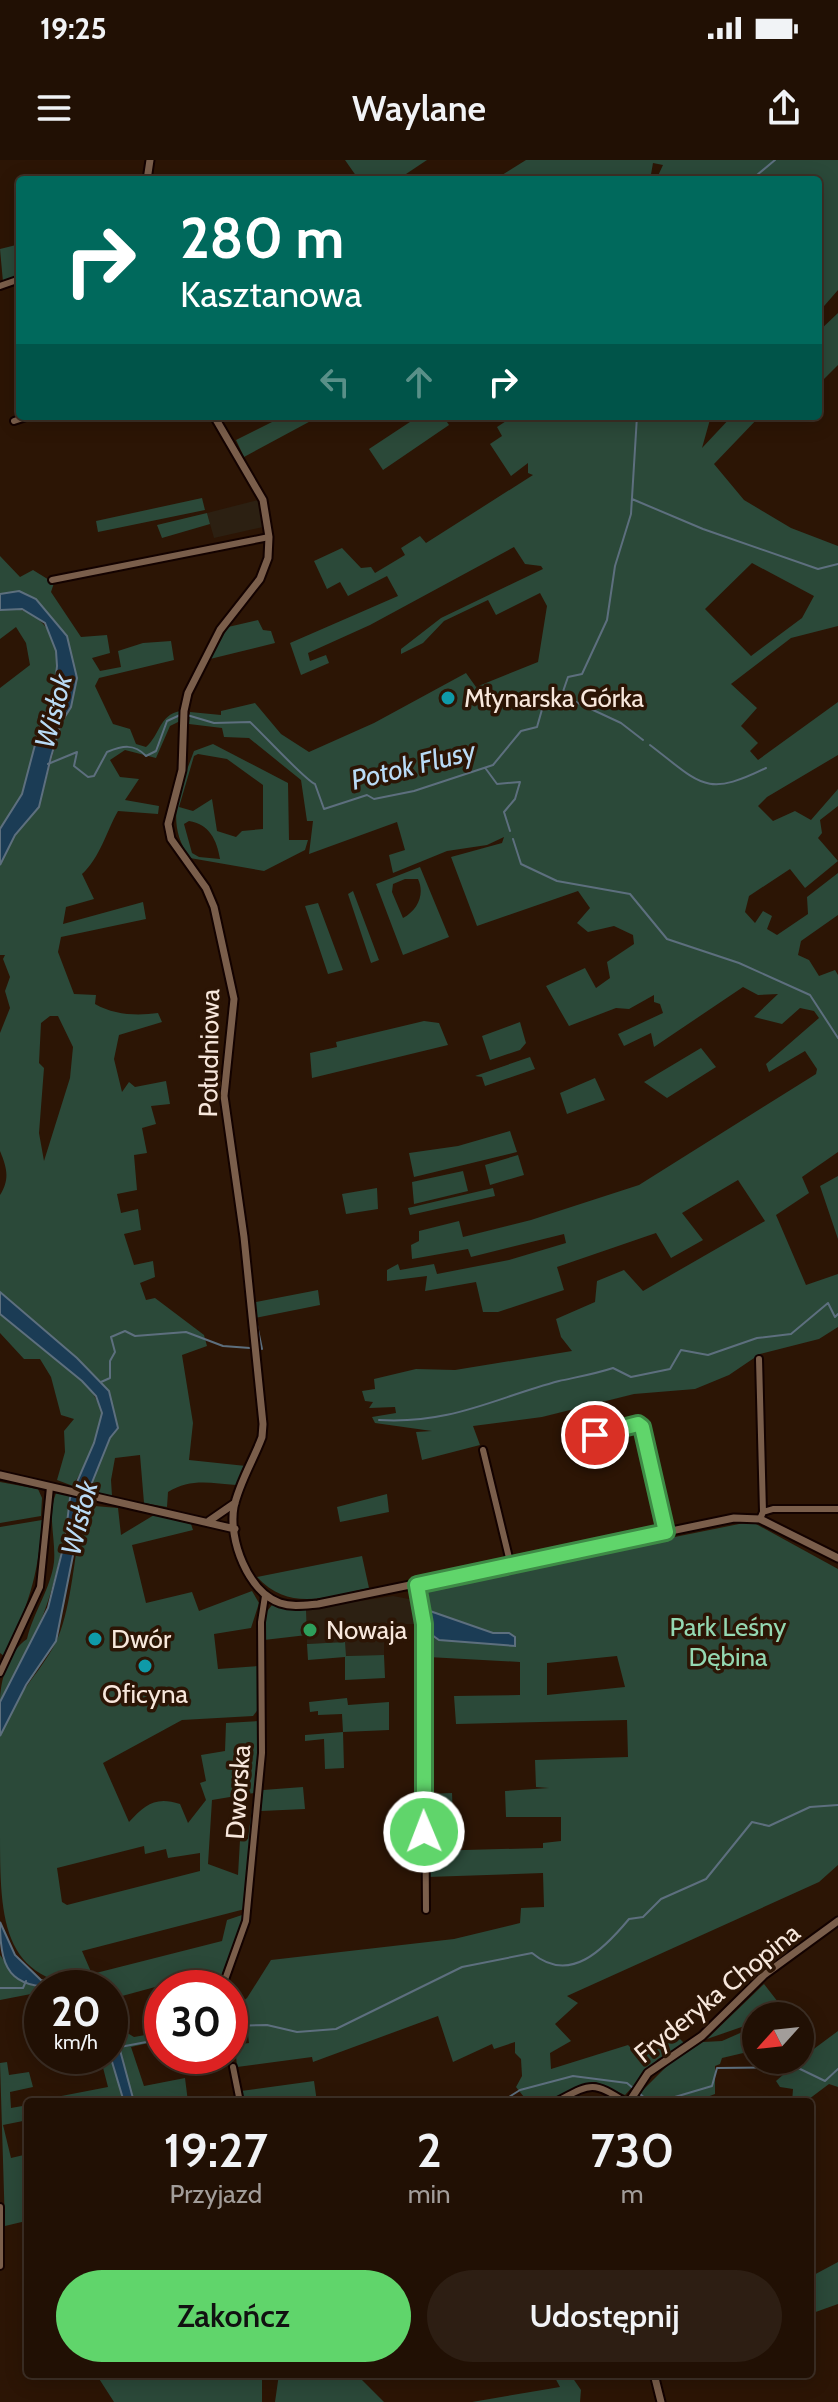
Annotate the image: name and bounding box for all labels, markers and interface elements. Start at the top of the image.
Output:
text: 19:25 [40,10,107,47]
icon: menu [32,86,76,130]
text: Waylane [352,86,486,130]
icon: share [762,86,806,130]
text: 280 m [180,204,344,272]
icon: right [48,208,152,312]
text: Kasztanowa [180,272,362,316]
icon: left [313,360,357,404]
icon: ahead [397,360,441,404]
icon: right [481,360,525,404]
water label: Wisłok [27,669,79,752]
place label: Młynarska Górka [464,682,645,714]
marker: Młynarska Górka [439,689,457,707]
water label: Potok Flusy [347,733,480,797]
street label: Południowa [192,988,226,1118]
pin [561,1401,629,1469]
icon: arrive [573,1413,617,1457]
water label: Wisłok [53,1476,105,1559]
park label: Park Leśny Dębina [670,1611,786,1673]
place label: Nowaja [326,1614,408,1646]
marker: Nowaja [301,1621,319,1639]
place label: Dwór [111,1623,172,1655]
marker: Dwór [86,1630,104,1648]
marker: Oficyna [136,1657,154,1675]
place label: Oficyna [102,1678,188,1710]
street label: Dworska [219,1743,257,1840]
position arrow [382,1790,466,1874]
street label: Fryderyka Chopina [628,1916,807,2070]
speed limit sign: 30 [144,1970,248,2074]
text: 20 [51,1987,101,2036]
north arrow [742,2002,814,2074]
map controls [742,2002,814,2074]
text: km/h [54,2030,98,2054]
text: 19:27 [164,2121,268,2179]
text: 2 [416,2121,442,2179]
text: 730 [590,2121,674,2179]
text: Przyjazd [169,2178,262,2210]
text: min [408,2178,450,2210]
text: m [621,2178,644,2210]
button: Zakończ [56,2270,411,2362]
button: Udostępnij [427,2270,782,2362]

